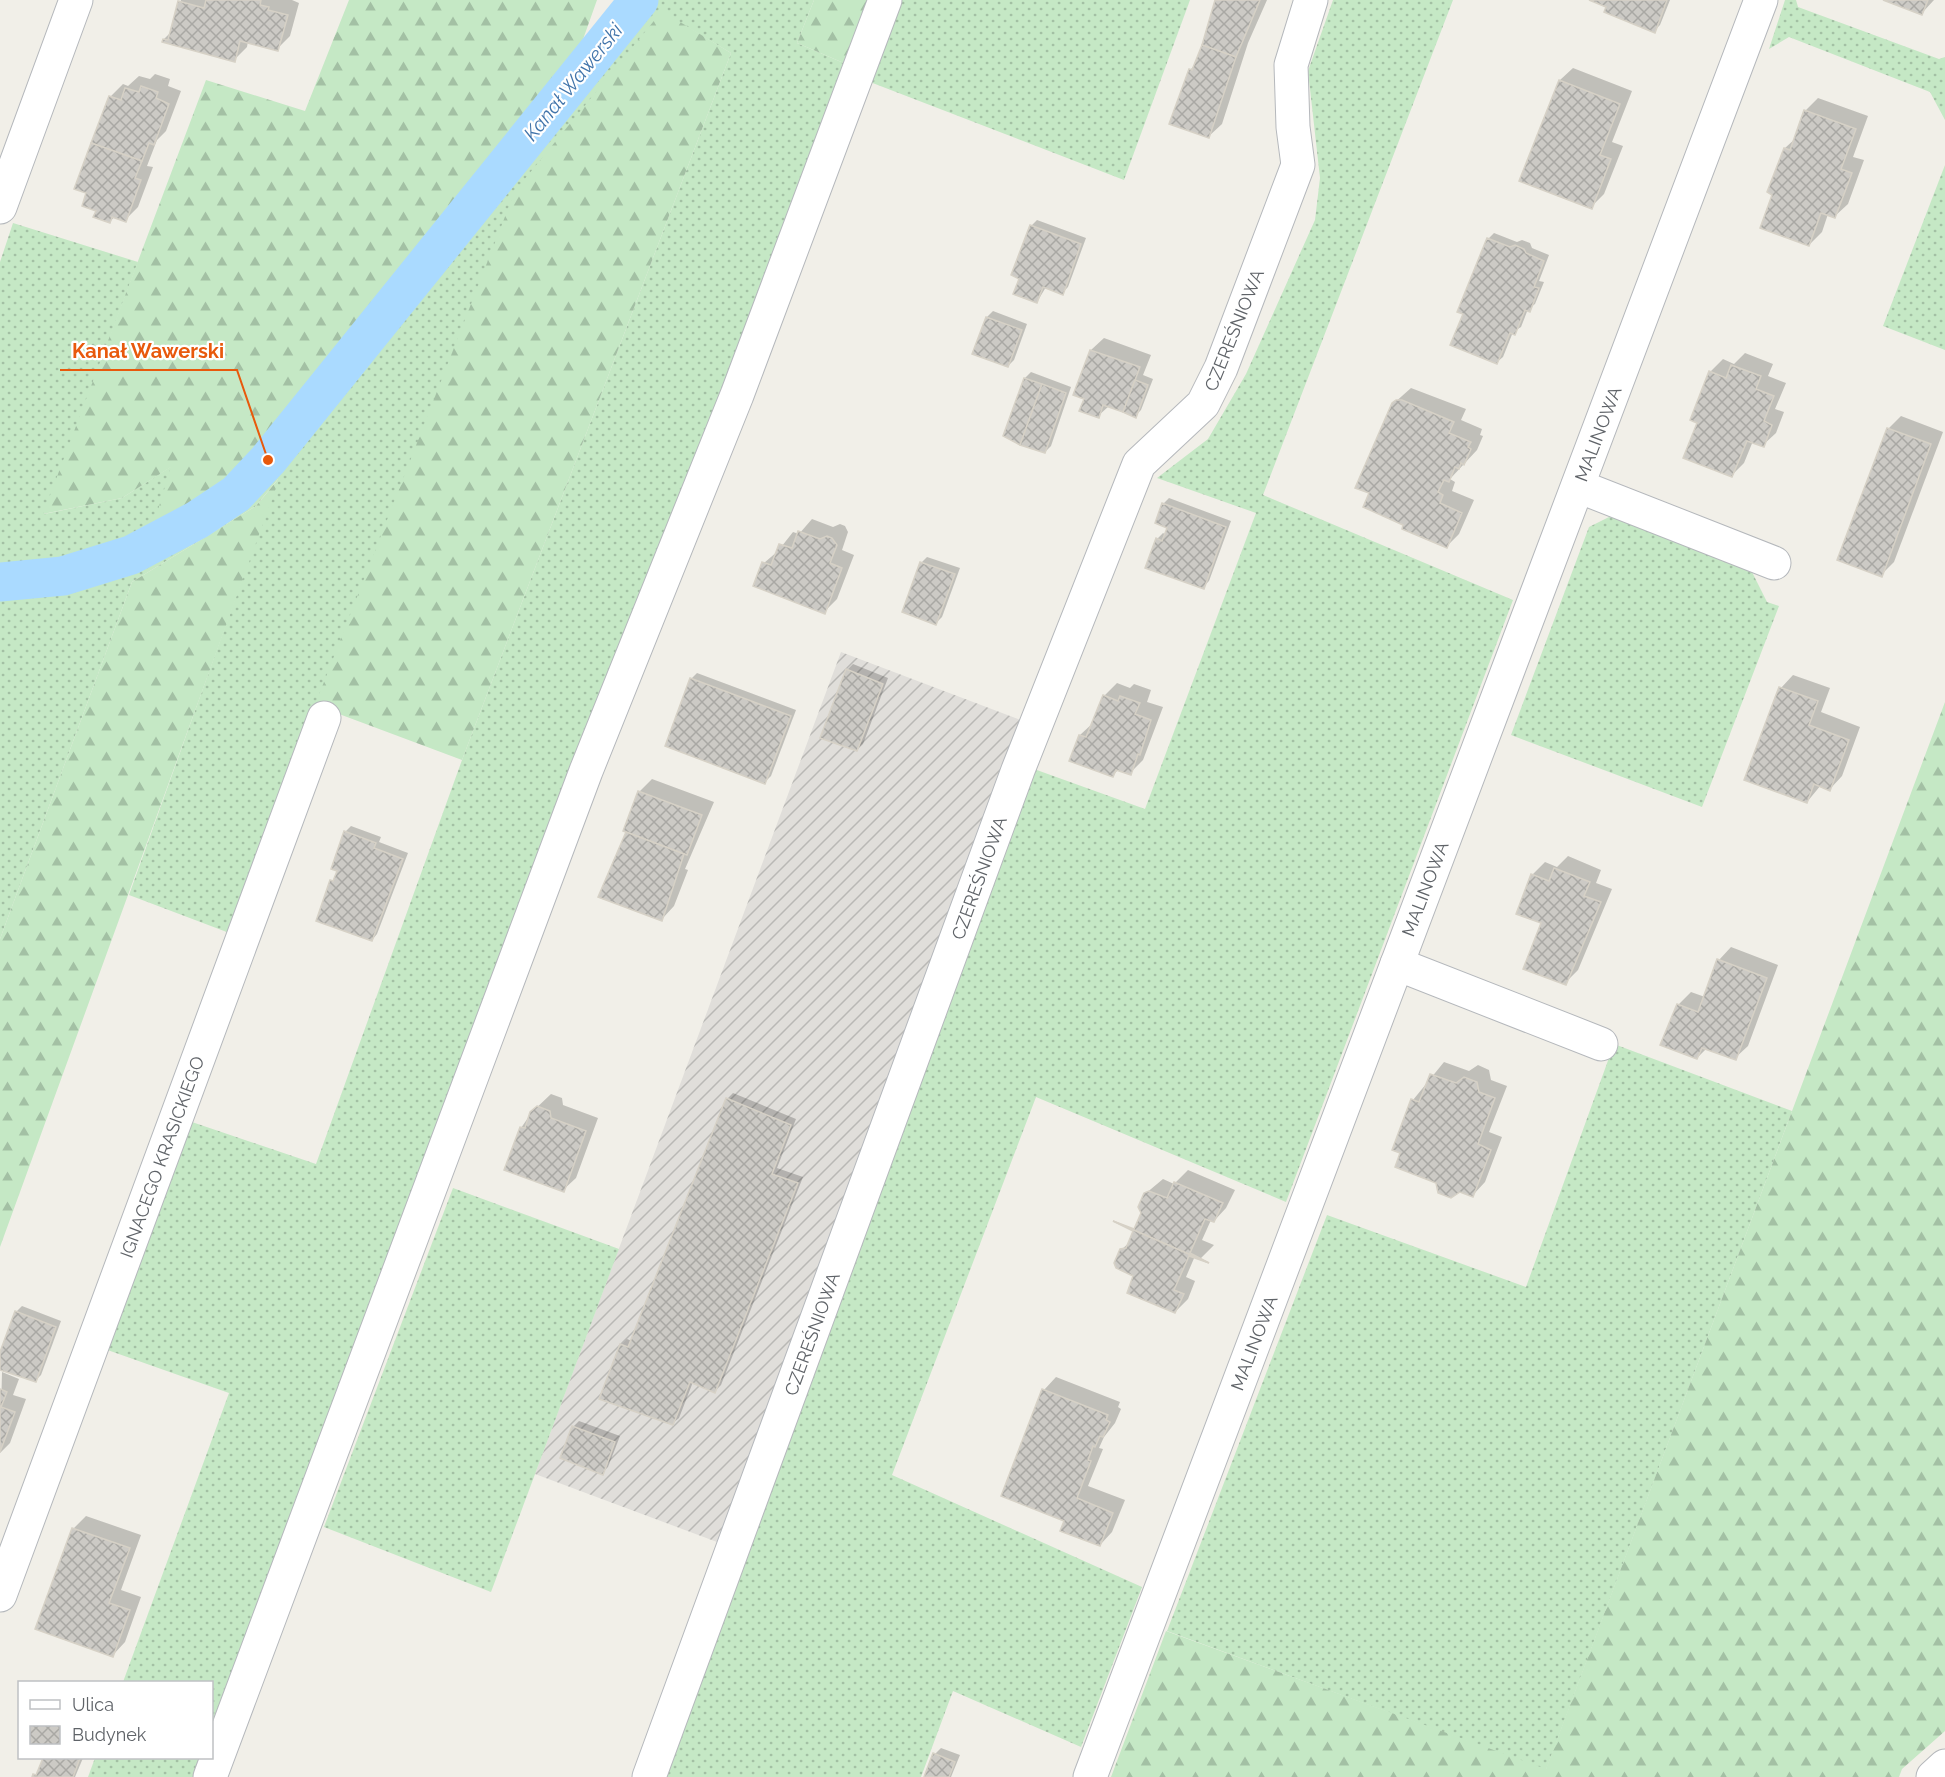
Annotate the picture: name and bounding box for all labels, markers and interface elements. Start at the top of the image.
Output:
water label: Kanał Wawerski [518,18,628,145]
street label: CZEREŚNIOWA [1199,266,1268,394]
callout: Kanał Wawerski [60,332,237,370]
text: Kanał Wawerski [72,339,224,363]
street label: MALINOWA [1570,384,1626,484]
street label: CZEREŚNIOWA [946,813,1011,942]
street label: MALINOWA [1397,839,1453,939]
street label: IGNACEGO KRASICKIEGO [116,1053,208,1261]
street label: CZEREŚNIOWA [779,1269,844,1398]
street label: MALINOWA [1226,1293,1282,1393]
legend [18,1681,213,1759]
text: Ulica [72,1694,114,1715]
text: Budynek [72,1724,147,1745]

